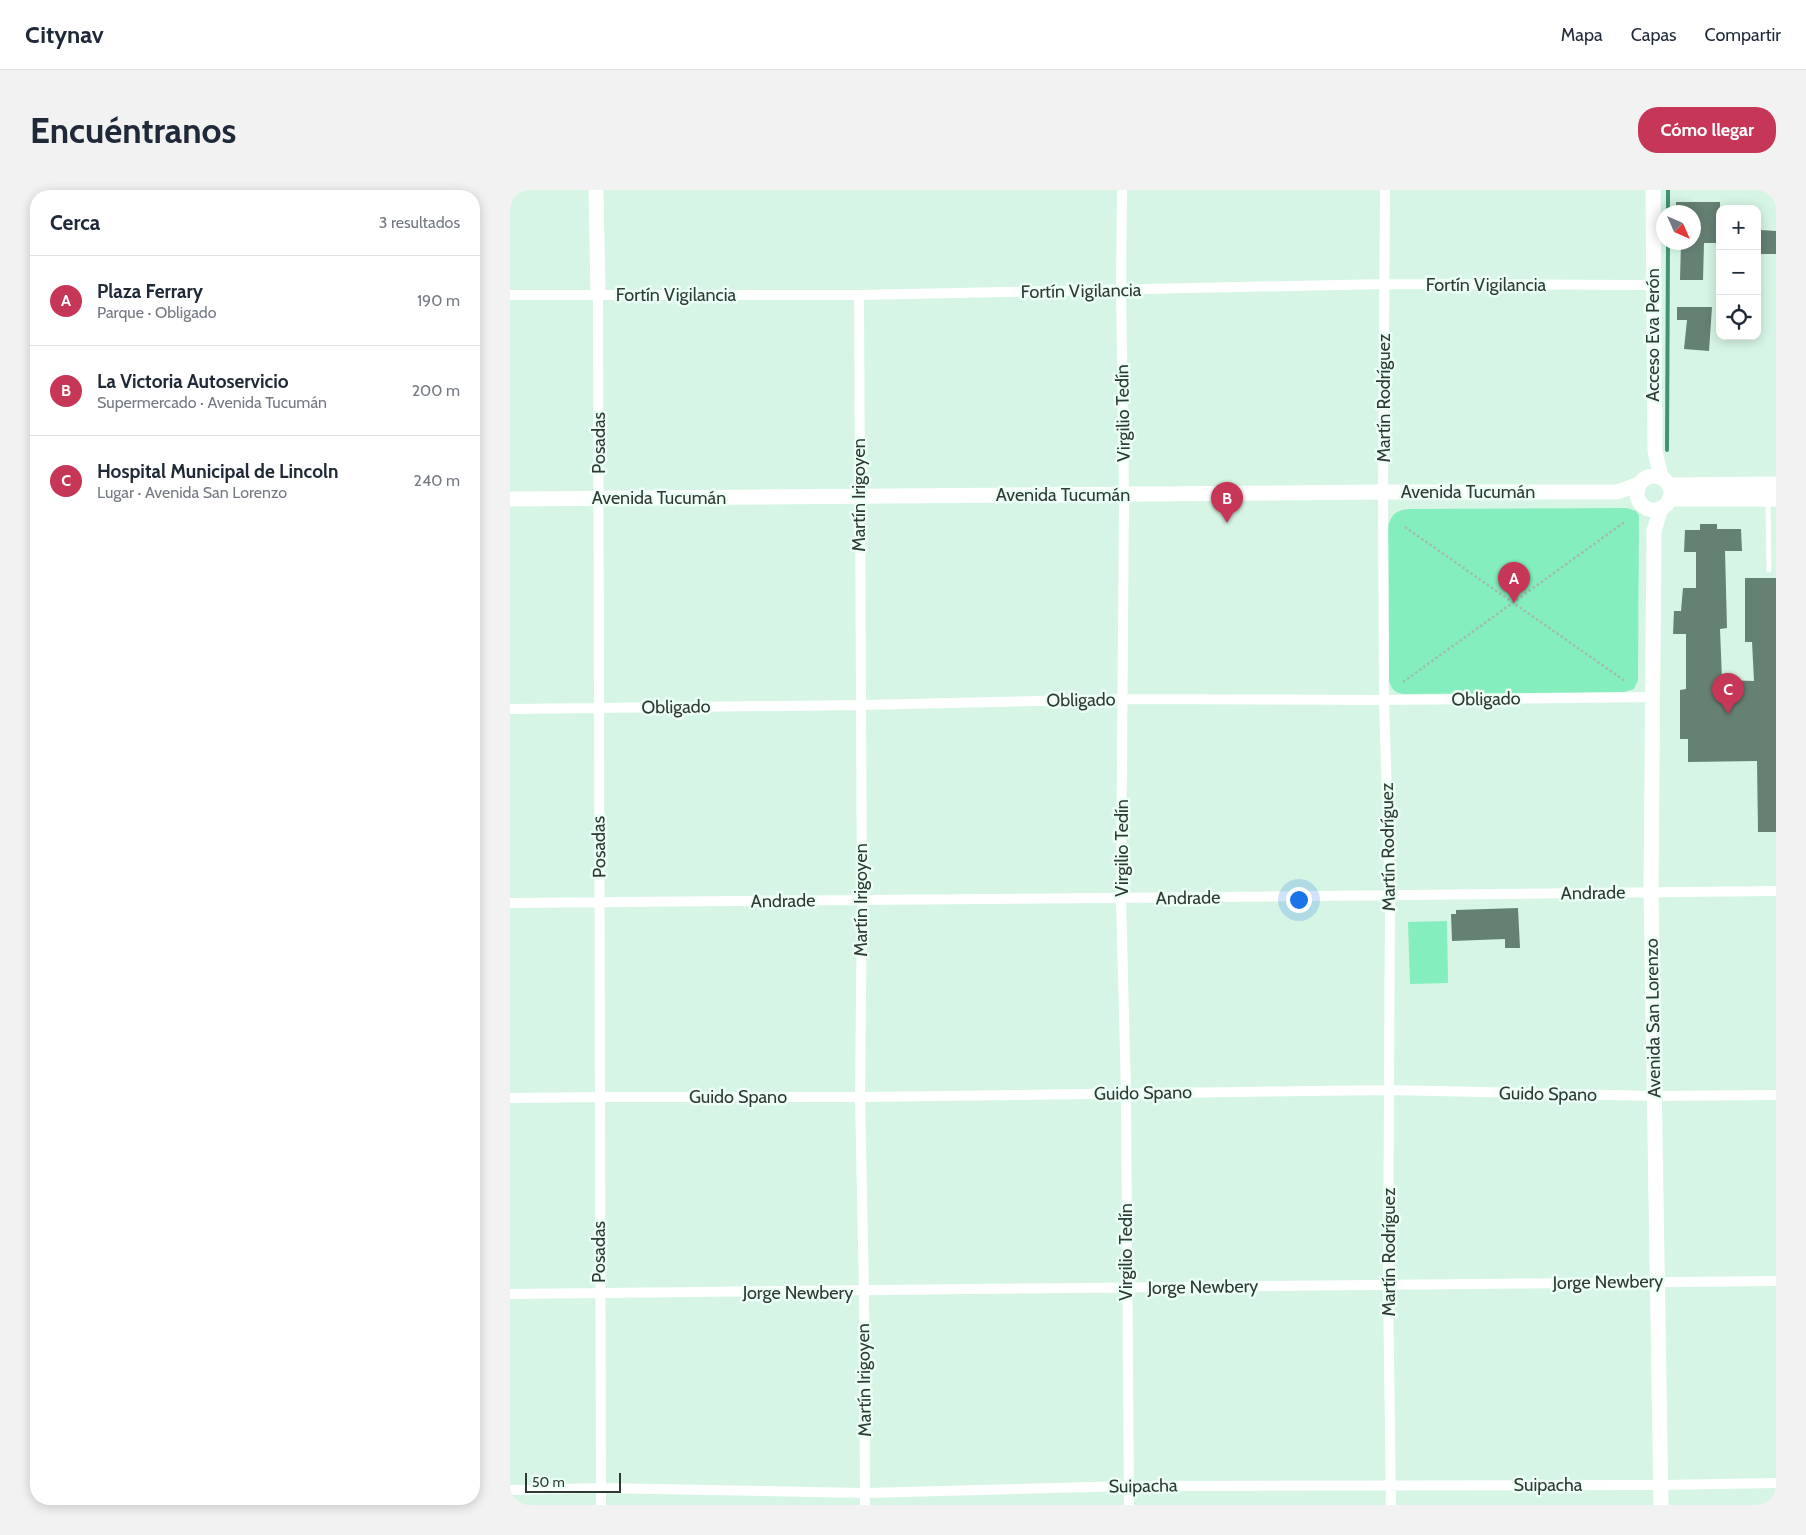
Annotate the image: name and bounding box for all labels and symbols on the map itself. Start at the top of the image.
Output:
north arrow [1656,205,1701,250]
street label: Acceso Eva Perón [1642,268,1664,402]
street label: Fortín Vigilancia [1426,274,1547,296]
street label: Fortín Vigilancia [1021,279,1142,303]
street label: Fortín Vigilancia [616,284,737,306]
street label: Martín Rodríguez [1373,333,1395,462]
street label: Virgilio Tedín [1111,364,1135,462]
street label: Posadas [588,412,610,474]
street label: Martín Irigoyen [848,438,870,552]
street label: Avenida Tucumán [1401,481,1535,503]
pin: B [1211,482,1243,523]
street label: Avenida Tucumán [996,484,1130,506]
street label: Avenida Tucumán [592,487,726,509]
pin: A [1498,562,1530,603]
pin: C [1712,673,1744,714]
street label: Obligado [1451,687,1521,711]
street label: Obligado [1046,688,1116,712]
street label: Obligado [641,695,711,719]
street label: Martín Rodríguez [1376,782,1400,912]
street label: Virgilio Tedín [1111,799,1133,897]
street label: Posadas [587,816,611,878]
street label: Martín Irigoyen [850,843,872,957]
street label: Andrade [1561,881,1625,905]
street label: Andrade [1156,886,1220,910]
your location [1286,887,1312,913]
street label: Andrade [751,889,815,913]
street label: Avenida San Lorenzo [1641,938,1665,1098]
street label: Guido Spano [1094,1081,1192,1105]
street label: Guido Spano [1499,1082,1597,1106]
street label: Guido Spano [689,1086,787,1108]
street label: Martín Rodríguez [1378,1187,1400,1316]
street label: Virgilio Tedín [1115,1203,1137,1301]
street label: Posadas [588,1221,610,1283]
street label: Jorge Newbery [1551,1270,1664,1294]
street label: Jorge Newbery [1146,1275,1259,1299]
street label: Jorge Newbery [742,1282,853,1304]
street label: Martín Irigoyen [852,1323,876,1437]
scale bar [525,1470,621,1493]
street label: Suipacha [1108,1474,1178,1498]
street label: Suipacha [1514,1474,1583,1496]

